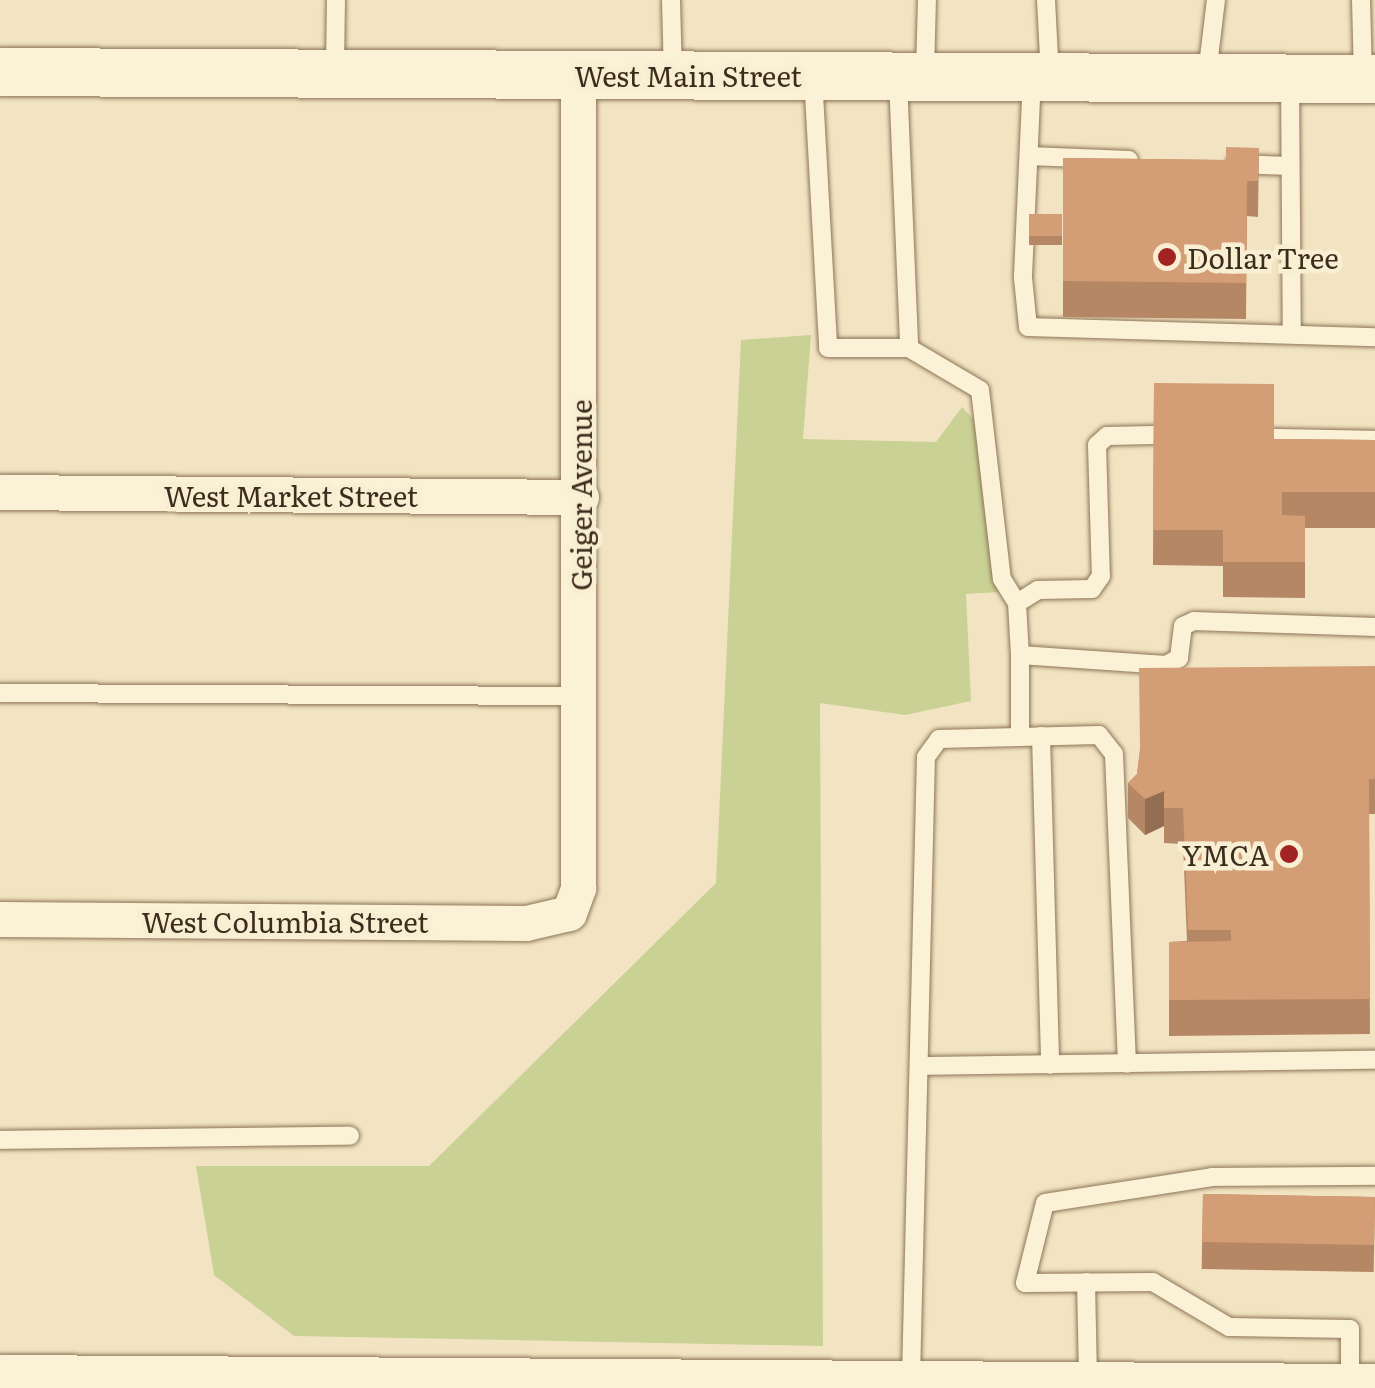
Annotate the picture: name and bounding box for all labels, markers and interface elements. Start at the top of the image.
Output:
street label: West Main Street [574,58,802,92]
place label: Dollar Tree [1187,240,1339,274]
marker: Dollar Tree [1156,246,1178,268]
street label: Geiger Avenue [563,399,597,591]
street label: West Market Street [164,478,418,512]
place label: YMCA [1182,837,1269,871]
marker: YMCA [1278,843,1300,865]
street label: West Columbia Street [141,904,429,938]

